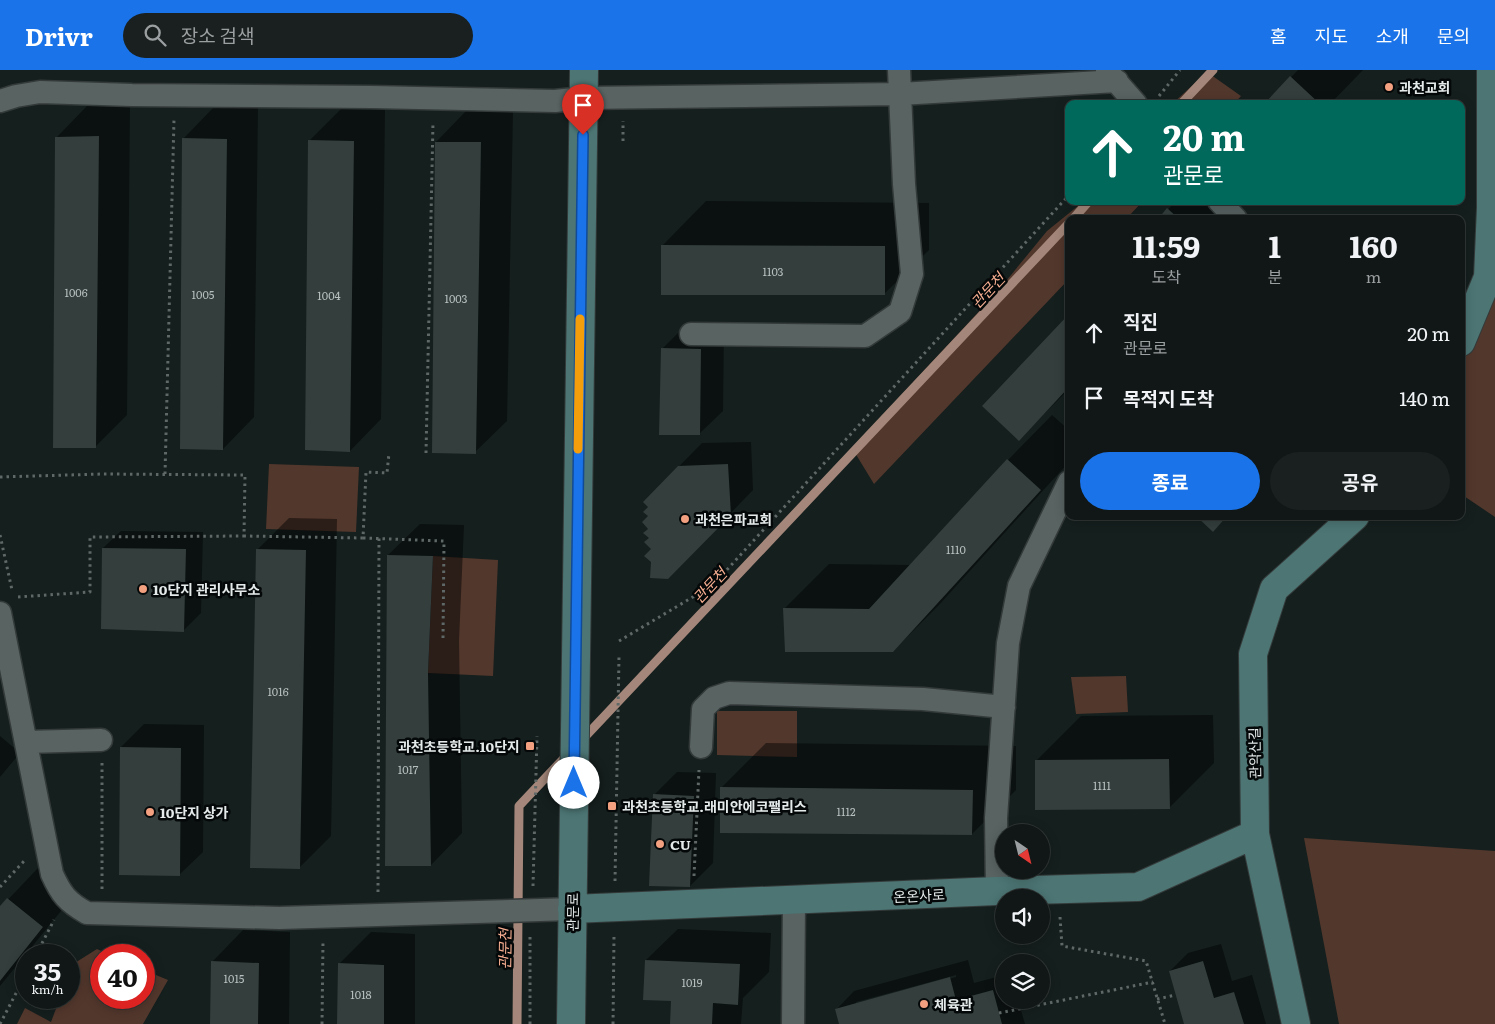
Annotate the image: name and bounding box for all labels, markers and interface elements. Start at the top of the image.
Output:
search box [123,13,473,58]
text: Drivr [25,18,93,53]
icon: search [141,21,169,49]
text: 장소 검색 [181,21,254,49]
text: 홈 [1270,22,1287,49]
text: 지도 [1315,22,1348,49]
text: 소개 [1376,22,1409,49]
text: 문의 [1437,22,1470,49]
place label: 과천교회 [1399,77,1451,97]
marker: 과천교회 [1383,81,1395,93]
pin [562,84,604,135]
icon: arrive [569,91,597,119]
text: 20 m [1163,110,1245,162]
icon: ahead [1080,120,1145,185]
text: 관문로 [1163,157,1224,190]
text: 11:59 [1132,223,1200,267]
text: 1 [1269,223,1281,267]
text: 160 [1349,223,1398,267]
house number: 1103 [762,263,784,279]
text: 도착 [1151,264,1181,288]
text: 분 [1267,264,1282,288]
text: m [1366,264,1381,288]
water label: 관문천 [964,265,1011,313]
house number: 1006 [64,284,88,300]
house number: 1005 [192,286,215,302]
house number: 1004 [317,287,341,303]
house number: 1003 [445,290,468,306]
text: 직진 [1123,307,1158,335]
icon: ahead [1080,319,1108,347]
text: 20 m [1407,319,1450,347]
text: 관문로 [1123,335,1167,359]
icon: arrive [1080,384,1108,412]
text: 목적지 도착 [1123,384,1214,412]
text: 140 m [1399,384,1450,412]
button: 종료 [1080,452,1260,510]
button: 공유 [1270,452,1450,510]
place label: 과천은파교회 [695,509,772,529]
marker: 과천은파교회 [679,513,691,525]
house number: 1110 [946,541,966,557]
water label: 관문천 [686,560,733,608]
place label: 10단지 관리사무소 [153,579,260,599]
marker: 10단지 관리사무소 [137,583,149,595]
house number: 1016 [267,683,289,699]
street label: 관악산길 [1244,727,1264,779]
place label: 과천초등학교.10단지 [398,736,520,756]
marker: 과천초등학교.10단지 [524,740,536,752]
position arrow [547,756,599,808]
house number: 1017 [398,761,419,777]
house number: 1111 [1093,777,1111,793]
place label: 과천초등학교.래미안에코팰리스 [622,796,807,816]
marker: 과천초등학교.래미안에코팰리스 [606,800,618,812]
place label: 10단지 상가 [160,802,229,822]
house number: 1112 [836,803,856,819]
marker: 10단지 상가 [144,806,156,818]
north arrow [995,824,1050,879]
map controls [995,824,1050,1009]
place label: CU [670,834,691,854]
marker: CU [654,838,666,850]
street label: 온온사로 [893,884,945,906]
button: sound [995,889,1050,944]
street label: 관문로 [562,892,582,931]
water label: 관문천 [492,926,516,970]
speed limit sign: 40 [90,944,155,1009]
text: 35 [34,952,61,989]
button: layers [995,954,1050,1009]
house number: 1015 [224,970,245,986]
house number: 1019 [681,974,703,990]
text: km/h [32,980,63,998]
house number: 1018 [350,986,372,1002]
place label: 체육관 [934,994,973,1014]
marker: 체육관 [918,998,930,1010]

